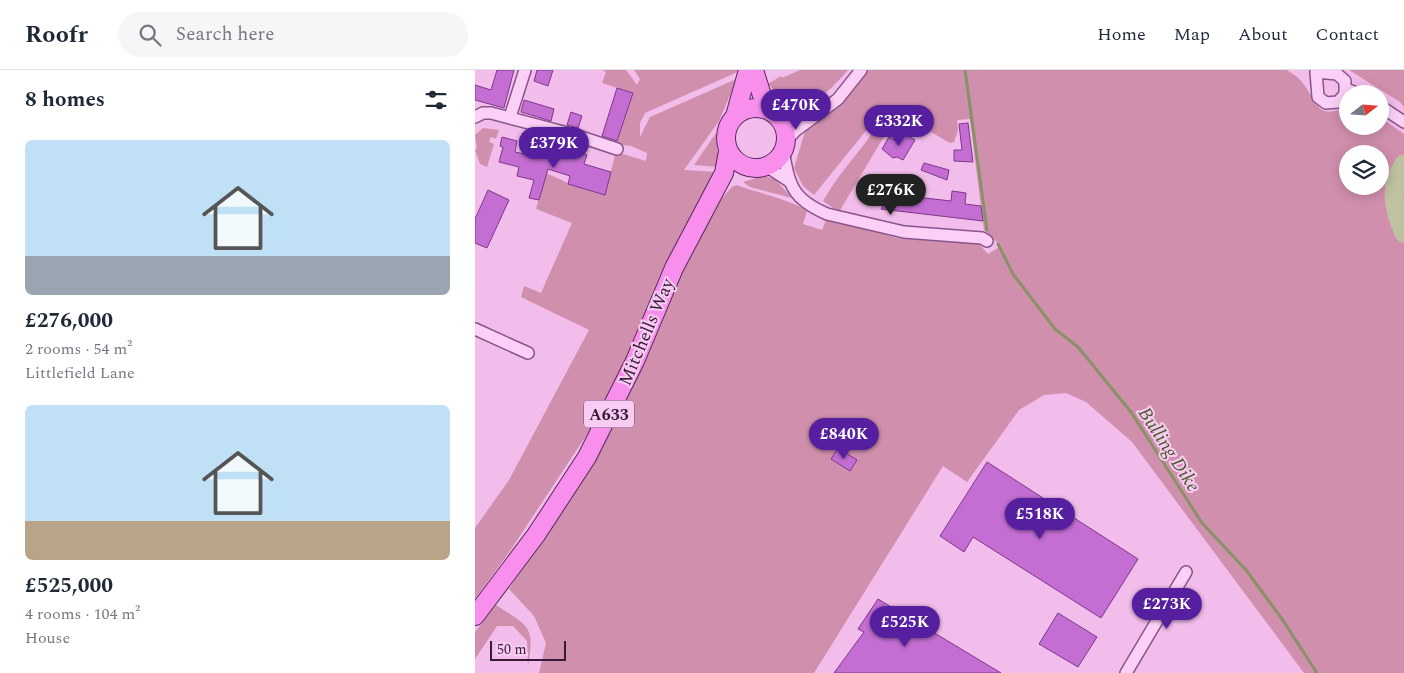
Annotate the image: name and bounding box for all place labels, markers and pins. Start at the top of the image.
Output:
pin: £470K [761,88,831,131]
pin: £332K [864,104,934,147]
pin: £379K [519,126,589,169]
pin: £276K [856,174,926,216]
pin: £840K [809,418,879,460]
pin: £518K [1005,498,1075,540]
pin: £273K [1132,588,1202,630]
pin: £525K [870,606,940,648]

